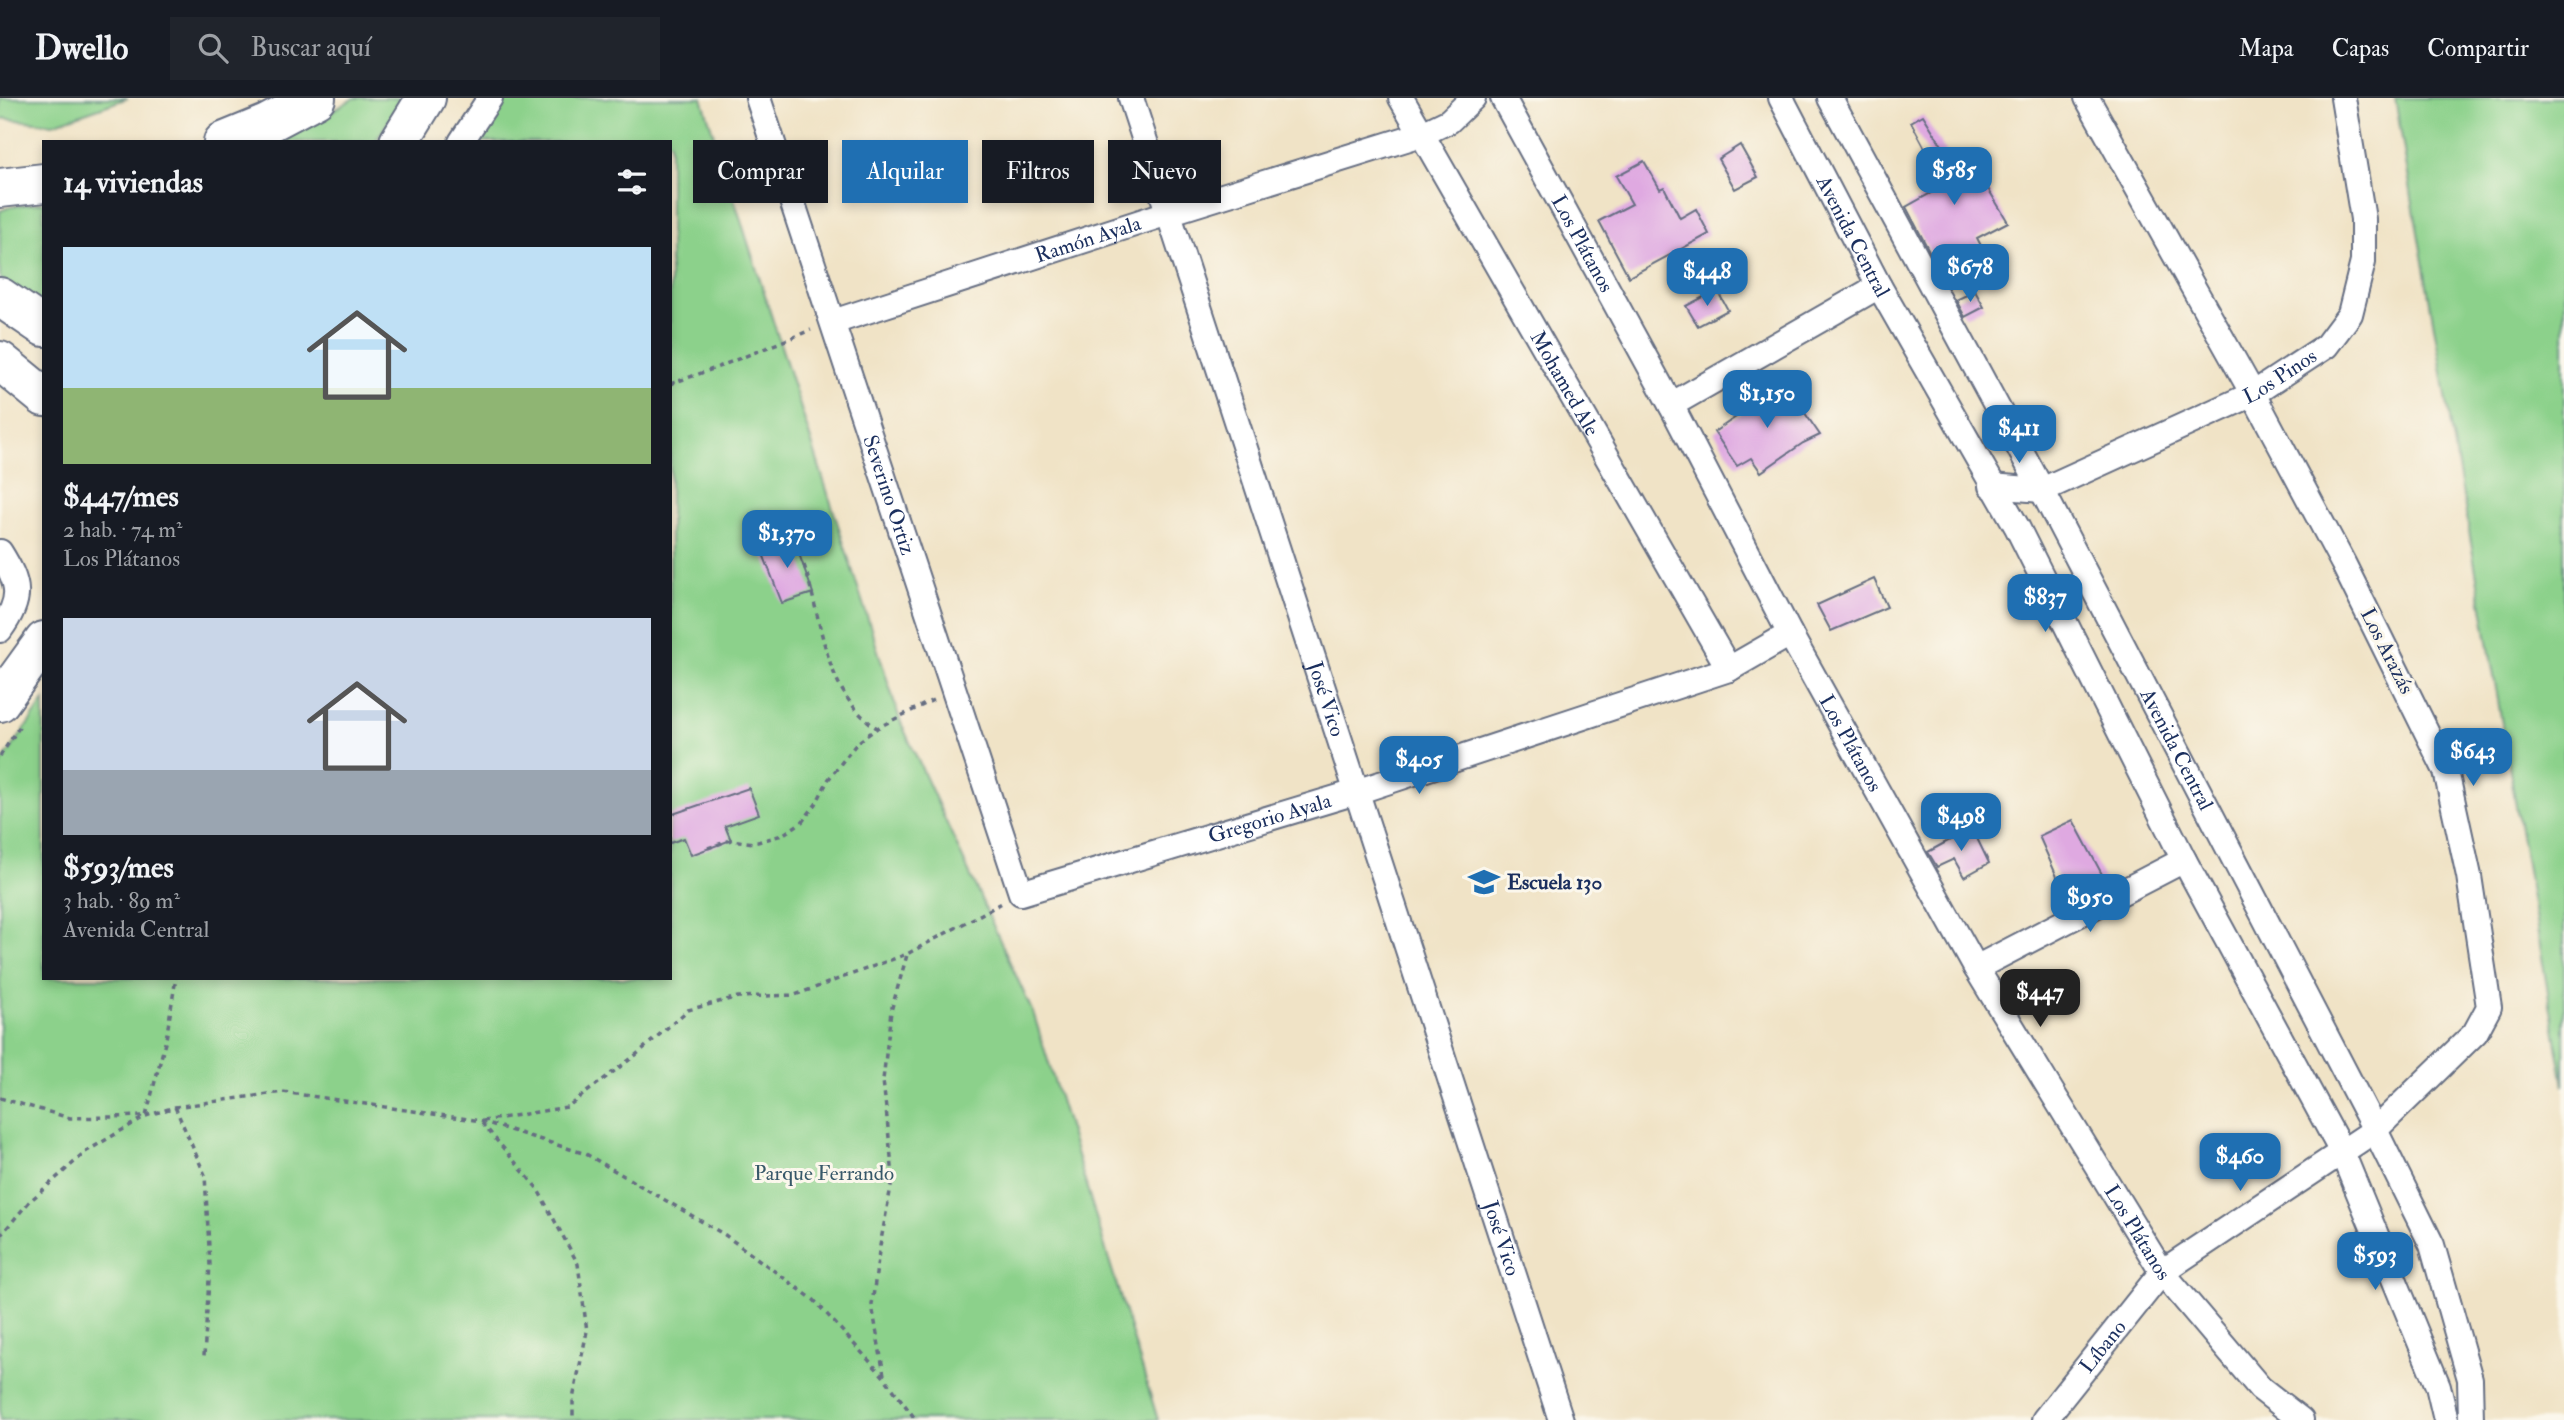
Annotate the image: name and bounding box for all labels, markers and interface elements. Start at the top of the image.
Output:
search box [170,17,660,80]
text: Dwello [35,28,128,69]
icon: search [194,29,232,67]
text: Buscar aquí [250,32,371,64]
text: Mapa [2239,33,2294,64]
text: Capas [2332,33,2389,64]
text: Compartir [2427,33,2529,64]
chip: Comprar [693,140,828,203]
chip: Alquilar [842,140,968,203]
chip: Filtros [982,140,1094,203]
chip: Nuevo [1108,140,1221,203]
pin: $585 [1913,148,1995,207]
text: $585 [1932,155,1976,184]
icon: filters [613,163,651,201]
text: 14 viviendas [63,164,203,201]
street label: Avenida Central [1810,170,1896,303]
street label: Los Plátanos [1545,190,1620,297]
street label: Ramón Ayala [1031,209,1145,269]
pin: $678 [1929,244,2011,304]
pin: $448 [1666,248,1748,308]
text: $678 [1947,252,1993,281]
text: $448 [1683,256,1731,285]
icon: home [294,292,420,418]
street label: Mohamed Ale [1524,326,1606,441]
street label: Los Pinos [2239,342,2322,410]
pin: $1,150 [1710,370,1824,430]
text: $1,150 [1739,378,1795,407]
pin: $411 [1978,406,2060,465]
text: $411 [1998,413,2040,442]
street label: Severino Ortiz [857,432,922,558]
text: $447/mes [63,478,179,515]
pin: $1,370 [730,510,844,570]
text: 2 hab. · 74 m² [63,515,182,544]
text: $1,370 [758,518,816,547]
text: Los Plátanos [63,544,180,573]
pin: $837 [2004,574,2086,634]
text: $837 [2023,582,2067,611]
street label: Los Arazás [2354,604,2420,698]
street label: José Vico [1301,657,1351,740]
icon: home [294,663,420,789]
street label: Avenida Central [2134,683,2220,815]
street label: Los Plátanos [1813,690,1889,796]
pin: $643 [2432,728,2514,788]
pin: $405 [1378,736,1460,796]
text: $643 [2450,736,2496,765]
text: $405 [1395,744,1443,773]
street label: Gregorio Ayala [1205,787,1335,849]
pin: $498 [1920,794,2002,853]
text: $498 [1937,801,1985,830]
text: $593/mes [63,849,174,886]
school or university icon: Escuela 130 [1467,865,1501,899]
place label: Escuela 130 [1507,869,1602,896]
pin: $950 [2049,874,2131,934]
text: $950 [2067,882,2113,911]
text: 3 hab. · 89 m² [63,886,180,915]
text: Avenida Central [63,915,209,944]
pin: $447 [1999,970,2081,1029]
text: $447 [2016,977,2064,1006]
pin: $460 [2199,1134,2281,1193]
text: $460 [2216,1141,2264,1170]
park label: Parque Ferrando [754,1160,894,1187]
street label: Los Plátanos [2098,1179,2177,1286]
street label: José Vico [1477,1196,1527,1279]
pin: $593 [2334,1232,2416,1292]
text: $593 [2353,1240,2397,1269]
street label: Líbano [2073,1314,2132,1379]

